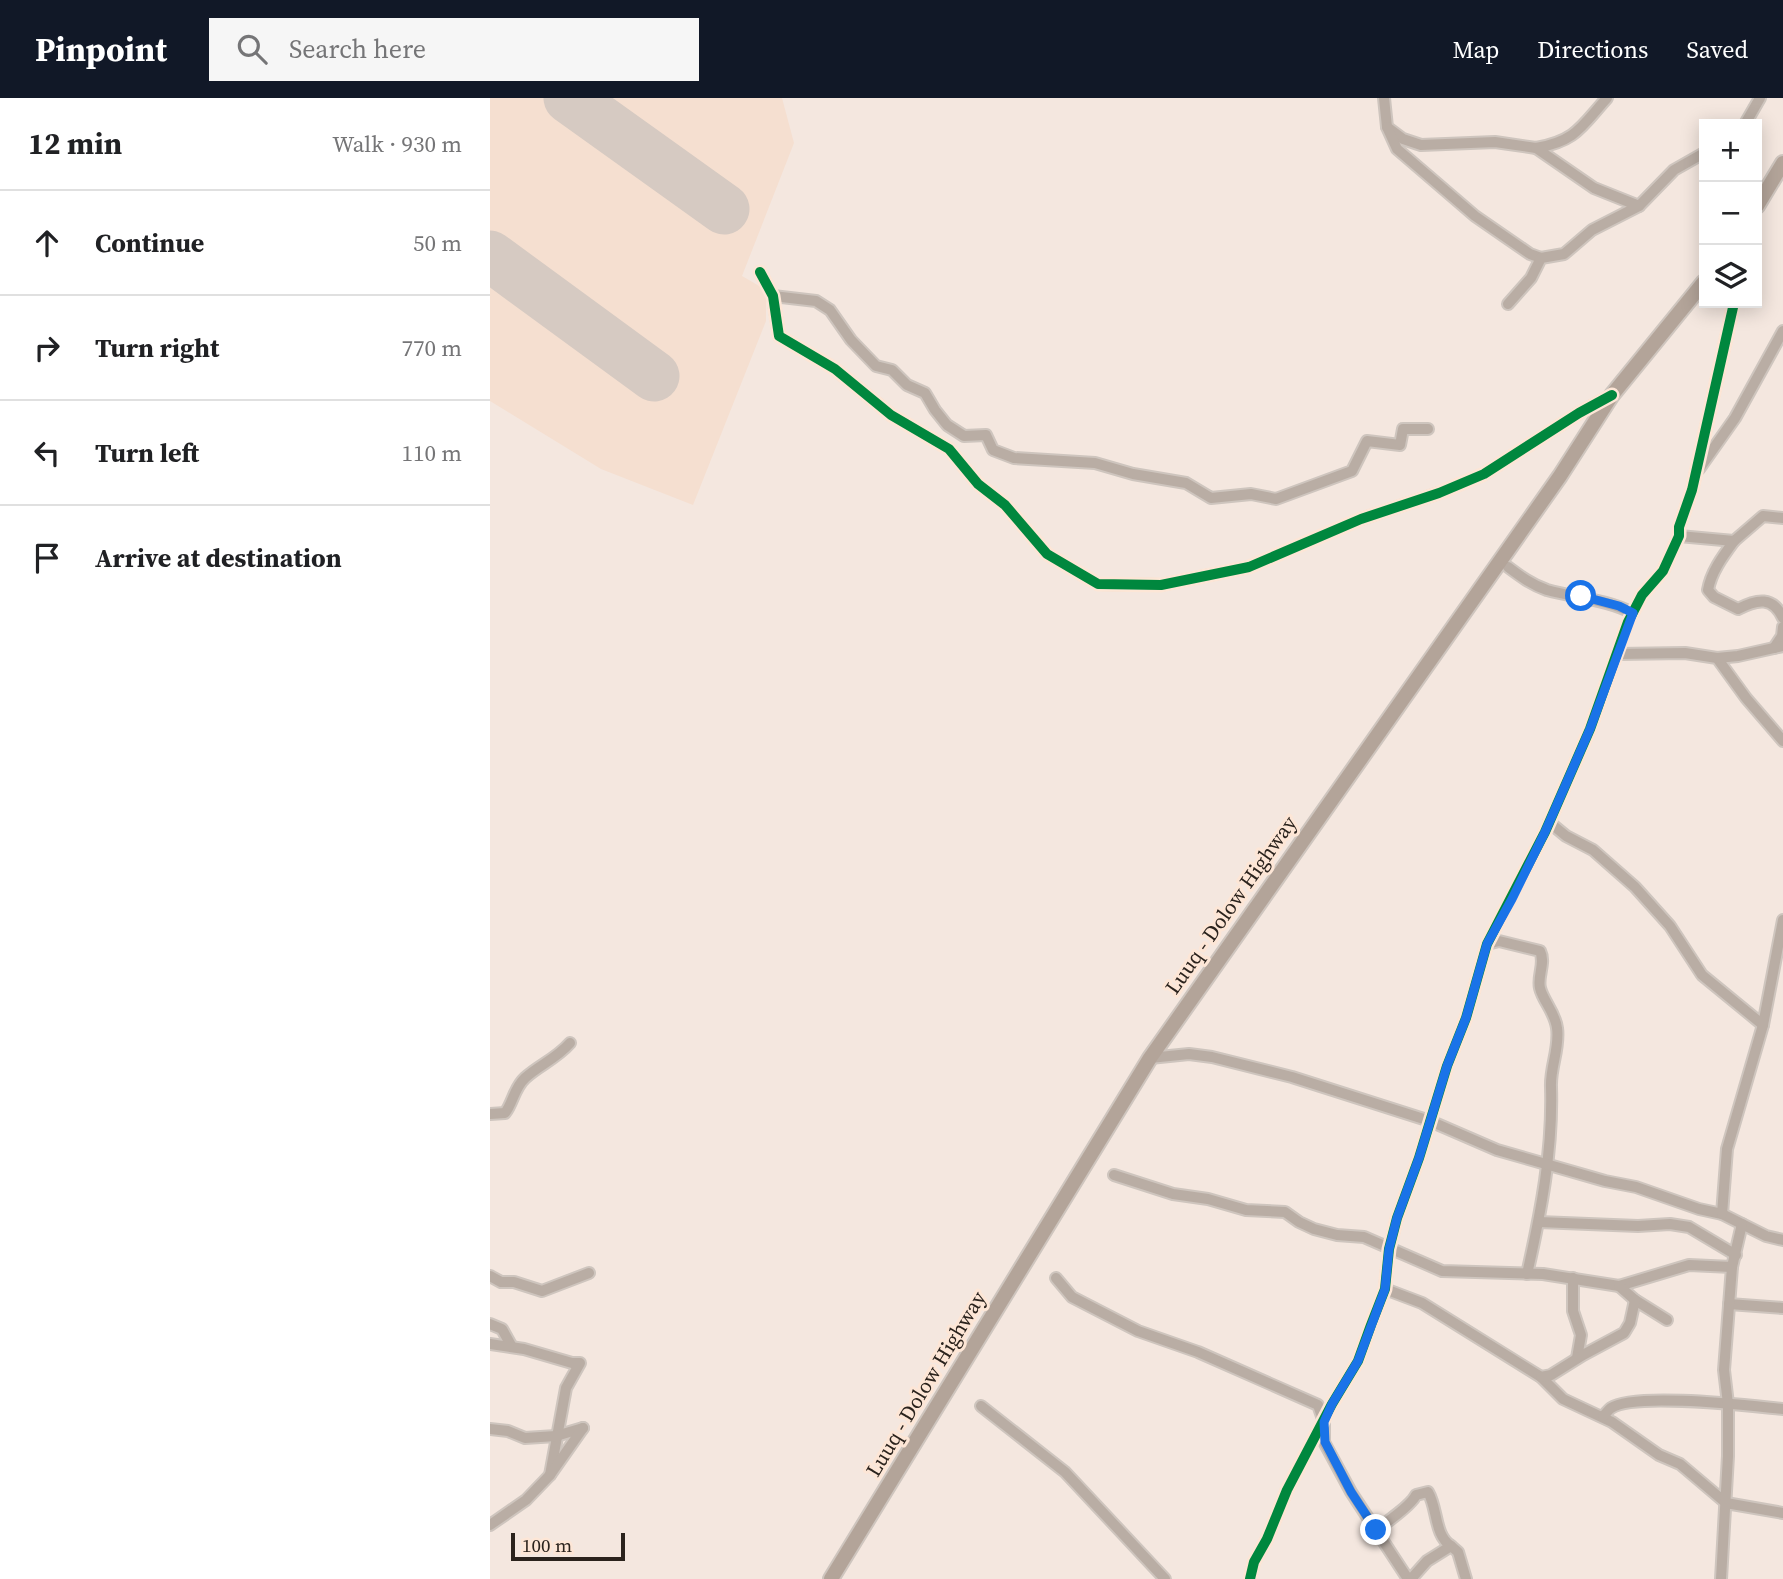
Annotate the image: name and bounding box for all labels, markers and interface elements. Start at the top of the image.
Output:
search box [209,18,699,81]
text: Pinpoint [35,27,167,72]
icon: search [233,30,271,68]
text: Search here [289,31,426,67]
text: Map [1452,33,1499,66]
text: Directions [1537,33,1648,66]
text: Saved [1686,33,1748,66]
map controls [1699,119,1762,308]
button: + [1699,119,1762,182]
text: 12 min [28,123,122,164]
text: Walk · 930 m [332,128,462,160]
button: − [1699,182,1762,245]
icon: ahead [28,224,66,262]
text: Continue [95,225,204,261]
text: 50 m [413,227,462,259]
button: layers [1699,245,1762,308]
icon: right [28,329,66,367]
text: Turn right [95,330,219,366]
text: 770 m [401,332,462,364]
icon: left [28,434,66,472]
text: Turn left [95,435,199,471]
text: 110 m [401,437,462,469]
icon: arrive [28,539,66,577]
text: Arrive at destination [95,540,342,576]
route start [1565,580,1596,611]
street label: Luuq - Dolow Highway [1158,809,1303,1000]
street label: Luuq - Dolow Highway [859,1285,993,1482]
route end [1360,1514,1391,1545]
scale bar [511,1530,625,1562]
text: 100 m [522,1532,572,1558]

